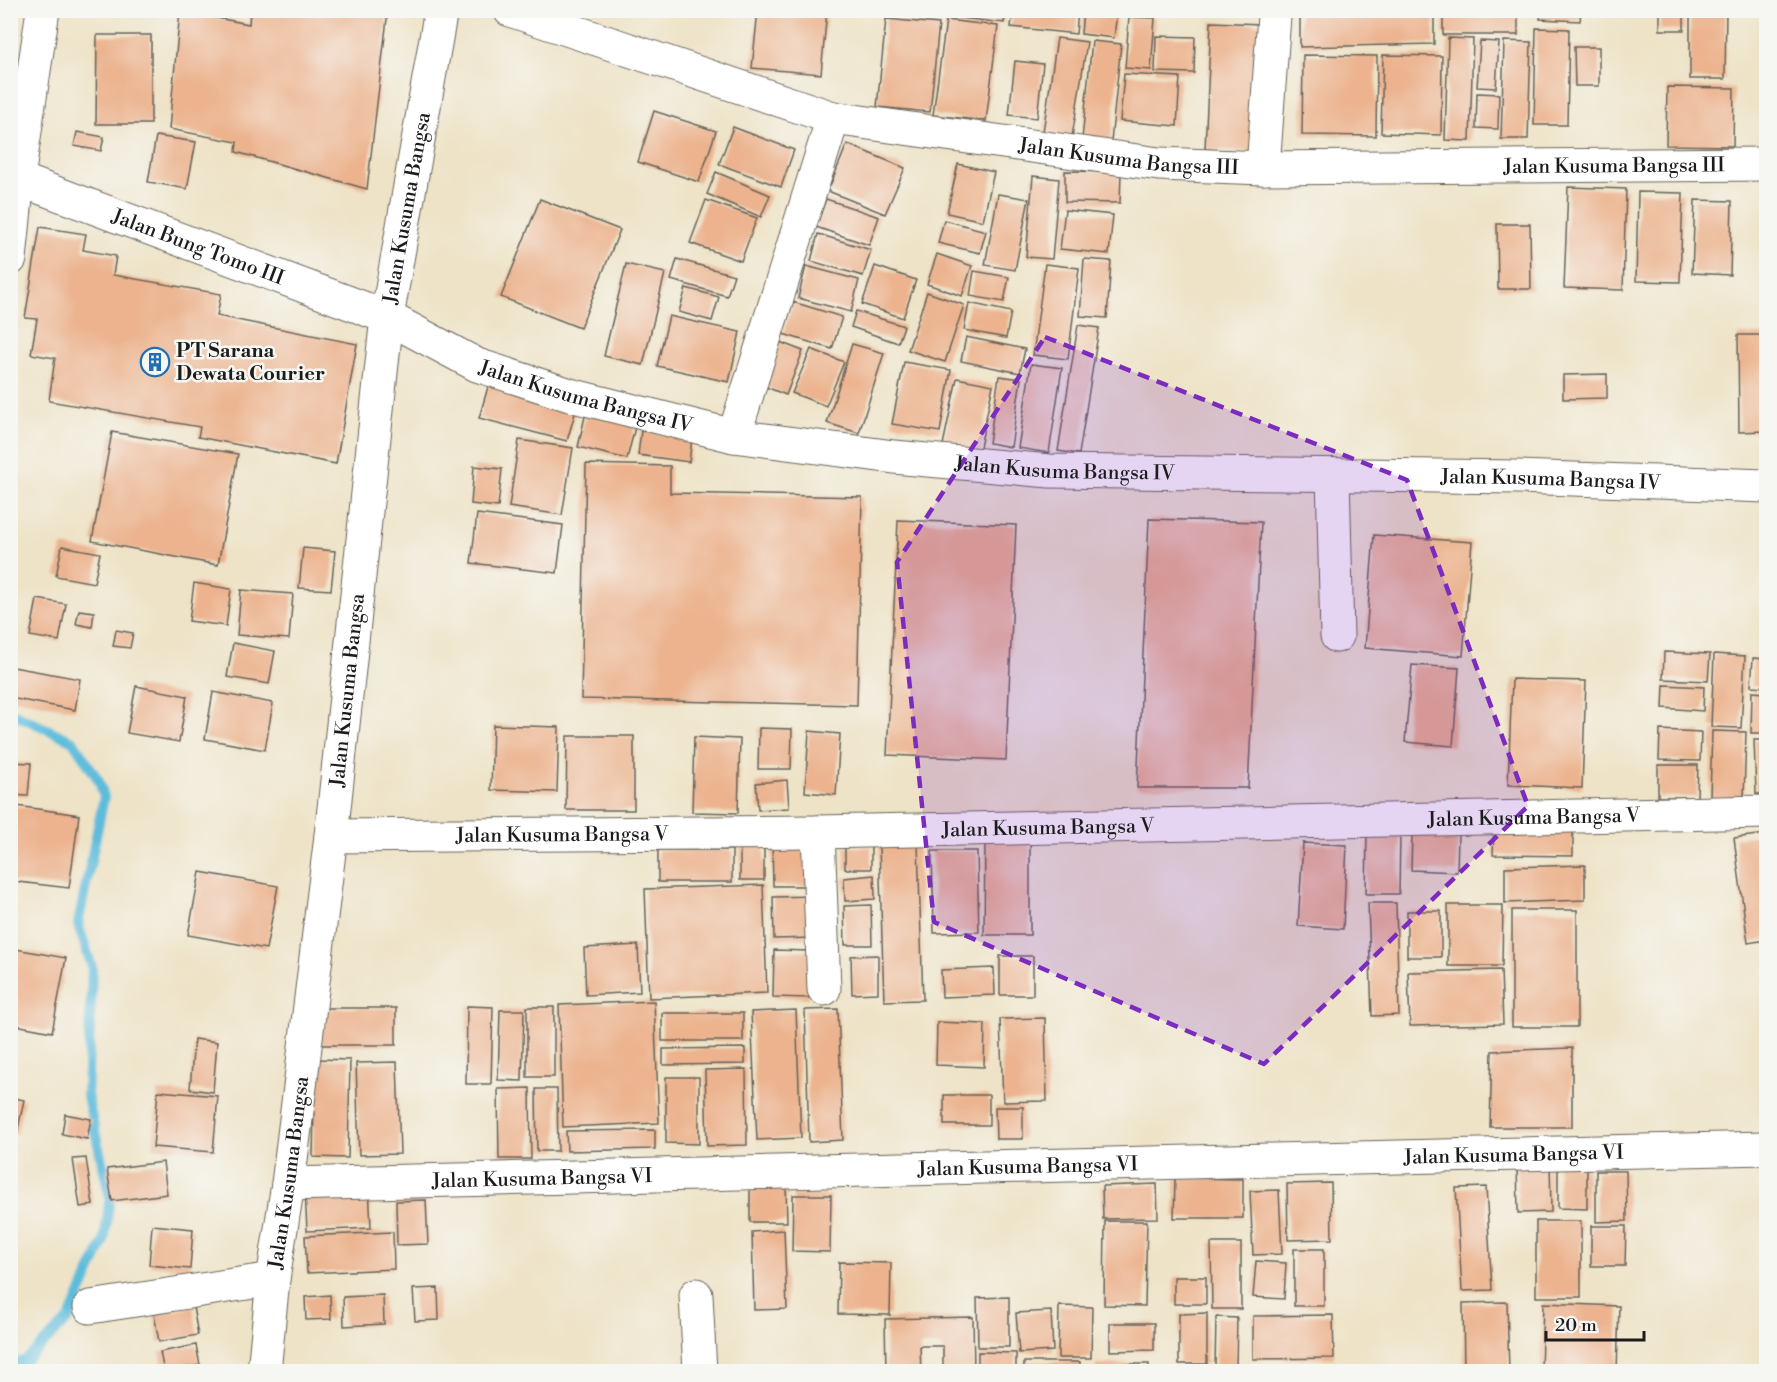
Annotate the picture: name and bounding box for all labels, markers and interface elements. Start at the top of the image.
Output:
street label: Jalan Kusuma Bangsa [378,109,437,307]
street label: Jalan Kusuma Bangsa III [1016,133,1240,181]
street label: Jalan Kusuma Bangsa III [1502,153,1725,180]
street label: Jalan Bung Tomo III [107,204,288,292]
place label: PT Sarana Dewata Courier [176,339,325,387]
building icon: PT Sarana Dewata Courier [139,346,171,378]
street label: Jalan Kusuma Bangsa IV [475,355,696,439]
street label: Jalan Kusuma Bangsa IV [953,451,1176,487]
street label: Jalan Kusuma Bangsa IV [1439,465,1662,496]
street label: Jalan Kusuma Bangsa [325,591,371,789]
street label: Jalan Kusuma Bangsa V [1426,804,1641,833]
street label: Jalan Kusuma Bangsa V [940,814,1155,843]
street label: Jalan Kusuma Bangsa V [455,822,669,849]
street label: Jalan Kusuma Bangsa [264,1074,315,1272]
street label: Jalan Kusuma Bangsa VI [1402,1140,1625,1171]
street label: Jalan Kusuma Bangsa VI [916,1152,1139,1183]
street label: Jalan Kusuma Bangsa VI [431,1164,653,1195]
scale bar [1546,1304,1644,1342]
text: 20 m [1555,1314,1597,1337]

